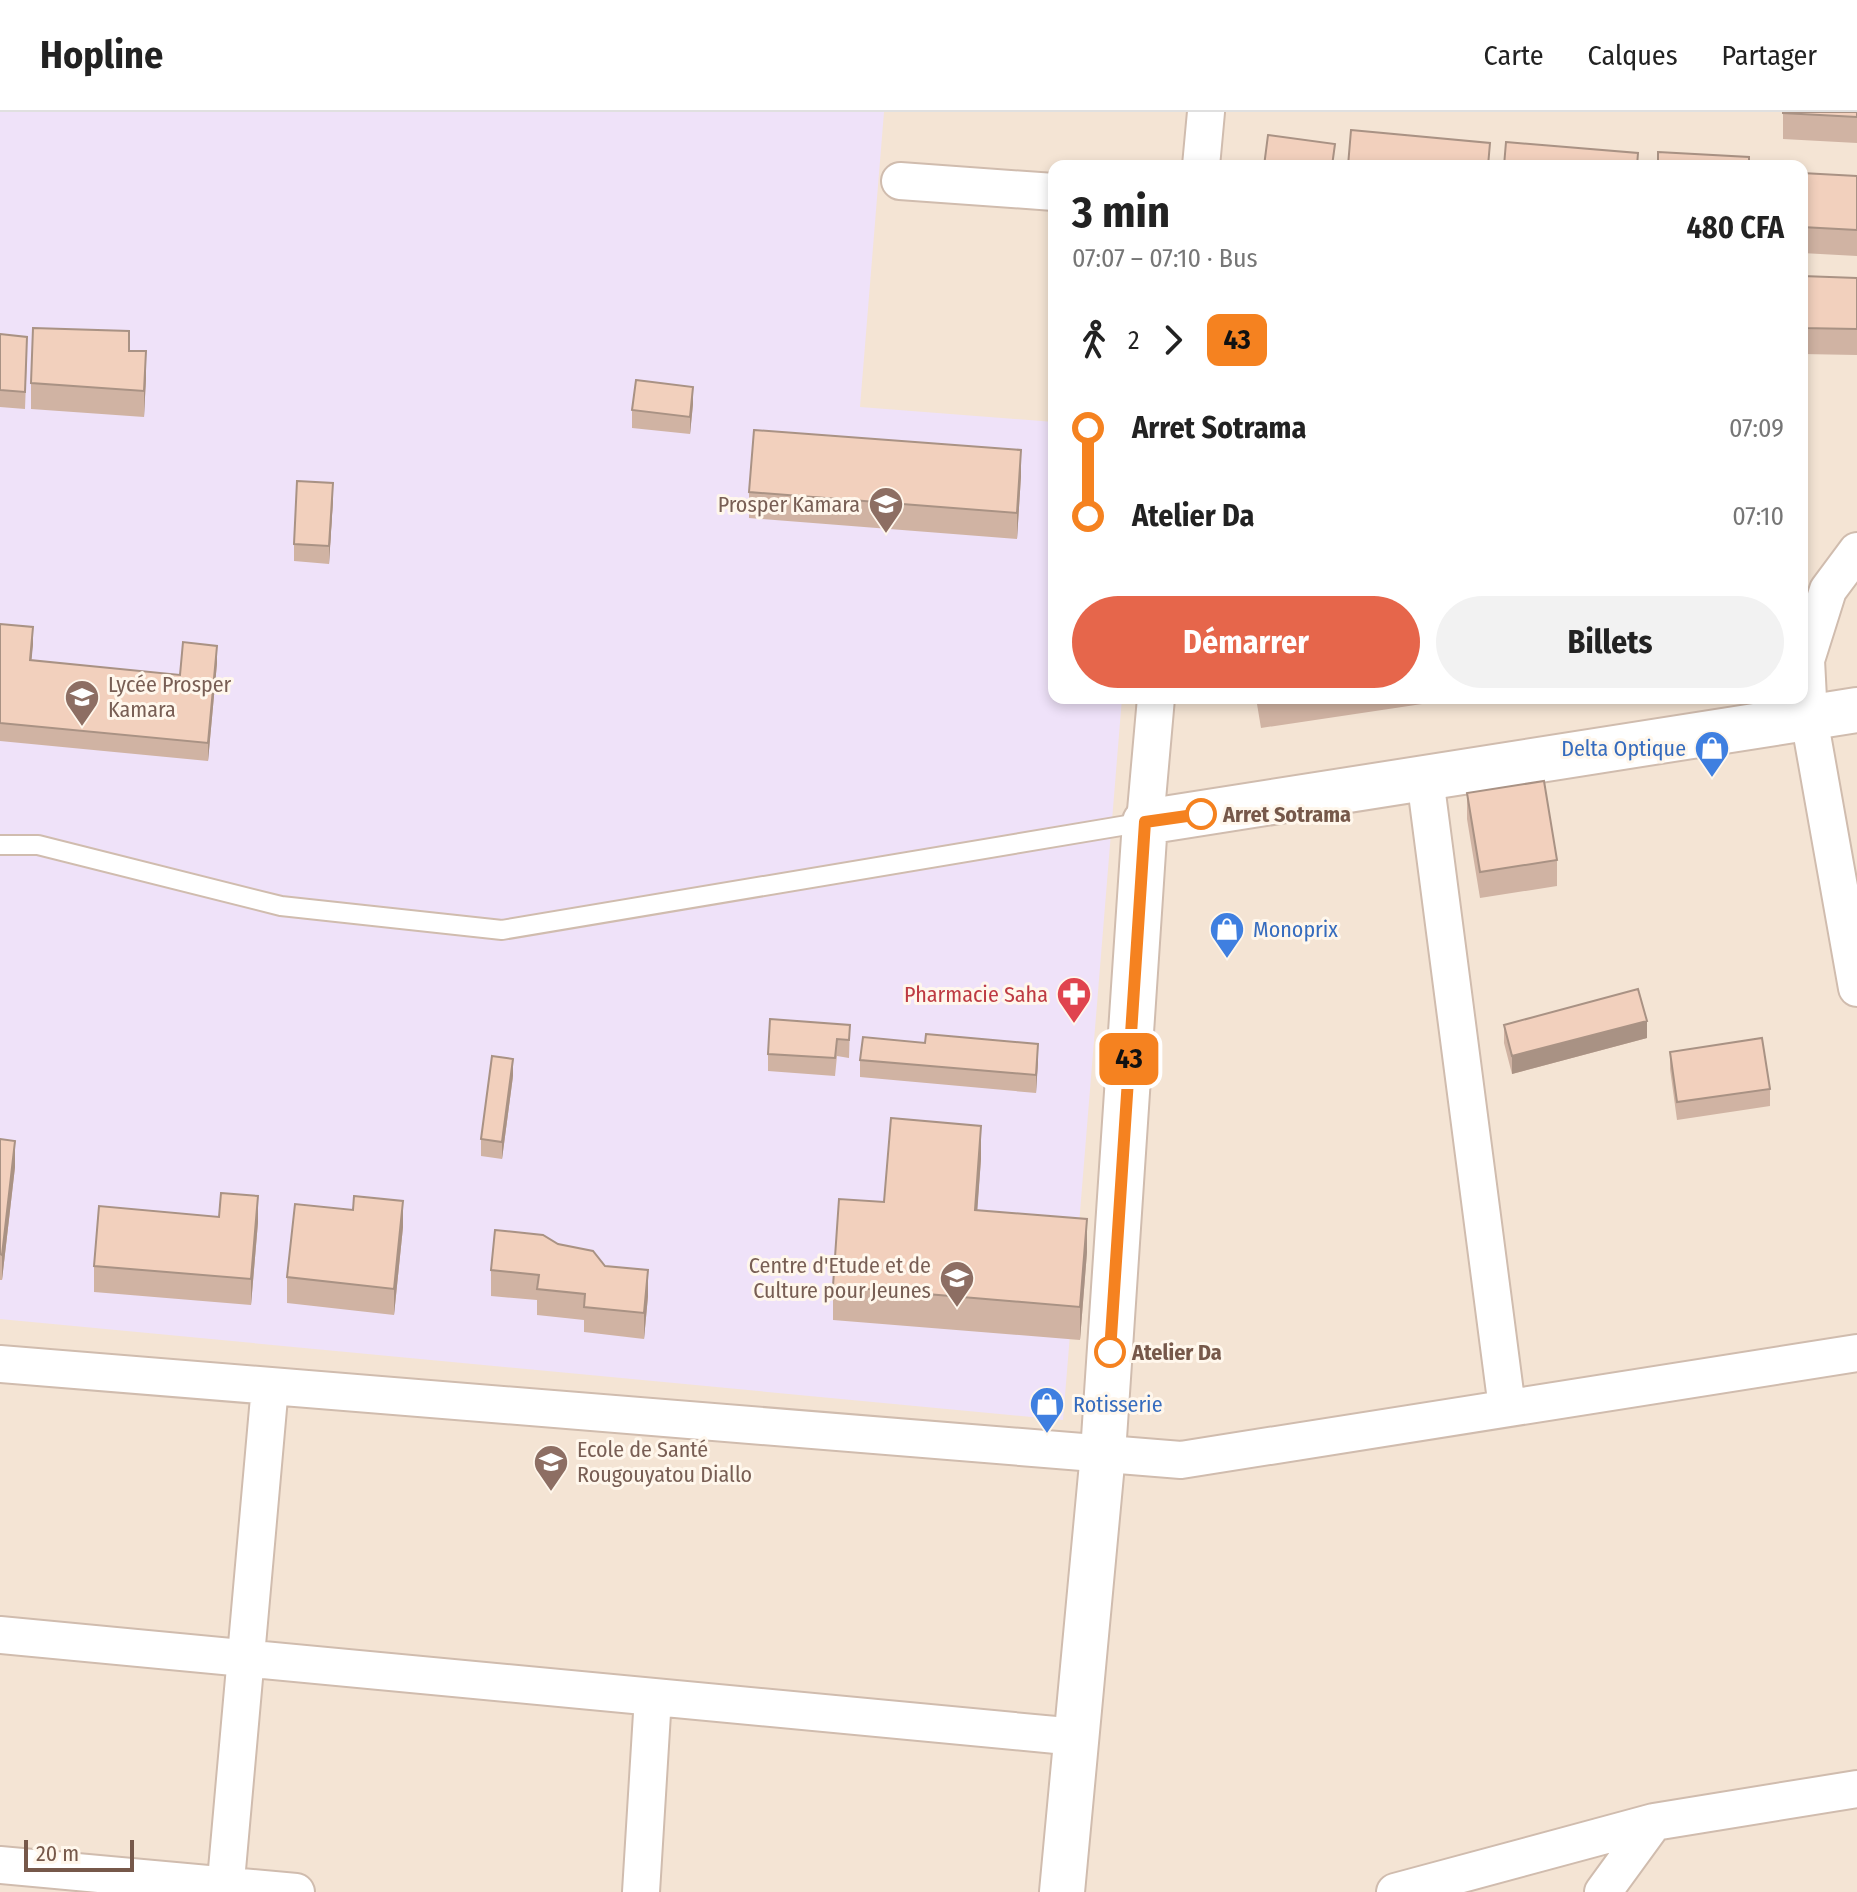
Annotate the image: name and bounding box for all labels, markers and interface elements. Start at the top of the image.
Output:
text: Hopline [40,32,163,78]
text: Carte [1484,39,1544,72]
text: Calques [1588,39,1678,72]
text: Partager [1722,39,1817,72]
text: 3 min [1072,186,1170,239]
text: 480 CFA [1686,210,1784,246]
text: 07:07 – 07:10 · Bus [1072,243,1258,274]
icon: walk [1072,318,1116,362]
icon: forward [1151,318,1195,362]
text: 43 [1223,323,1251,356]
text: 2 [1128,325,1139,356]
text: Arret Sotrama [1132,410,1306,446]
text: 07:09 [1729,413,1784,444]
school or university icon: Prosper Kamara [867,485,905,535]
place label: Prosper Kamara [718,491,860,518]
text: Atelier Da [1132,498,1254,534]
text: 07:10 [1732,501,1784,532]
button: Démarrer [1072,596,1420,688]
button: Billets [1436,596,1784,688]
place label: Lycée Prosper Kamara [108,671,232,723]
school or university icon: Lycée Prosper Kamara [63,678,101,728]
shop icon: Delta Optique [1693,729,1731,779]
place label: Delta Optique [1561,735,1686,762]
marker: Arret Sotrama [1186,799,1216,829]
place label: Arret Sotrama [1222,801,1351,828]
shop icon: Monoprix [1208,910,1246,960]
place label: Monoprix [1253,916,1338,943]
pharmacy icon: Pharmacie Saha [1055,975,1093,1025]
place label: Pharmacie Saha [904,981,1048,1008]
line badge: 43 [1093,1033,1165,1085]
text: 43 [1115,1042,1143,1075]
place label: Centre d'Etude et de Culture pour Jeunes [749,1252,931,1304]
school or university icon: Centre d'Etude et de Culture pour Jeunes [938,1259,976,1309]
marker: Atelier Da [1095,1337,1125,1367]
place label: Atelier Da [1131,1339,1222,1366]
shop icon: Rotisserie [1028,1385,1066,1435]
place label: Rotisserie [1073,1391,1163,1418]
place label: Ecole de Santé Rougouyatou Diallo [577,1436,752,1488]
school or university icon: Ecole de Santé Rougouyatou Diallo [532,1443,570,1493]
scale bar [24,1836,134,1872]
text: 20 m [36,1840,79,1867]

